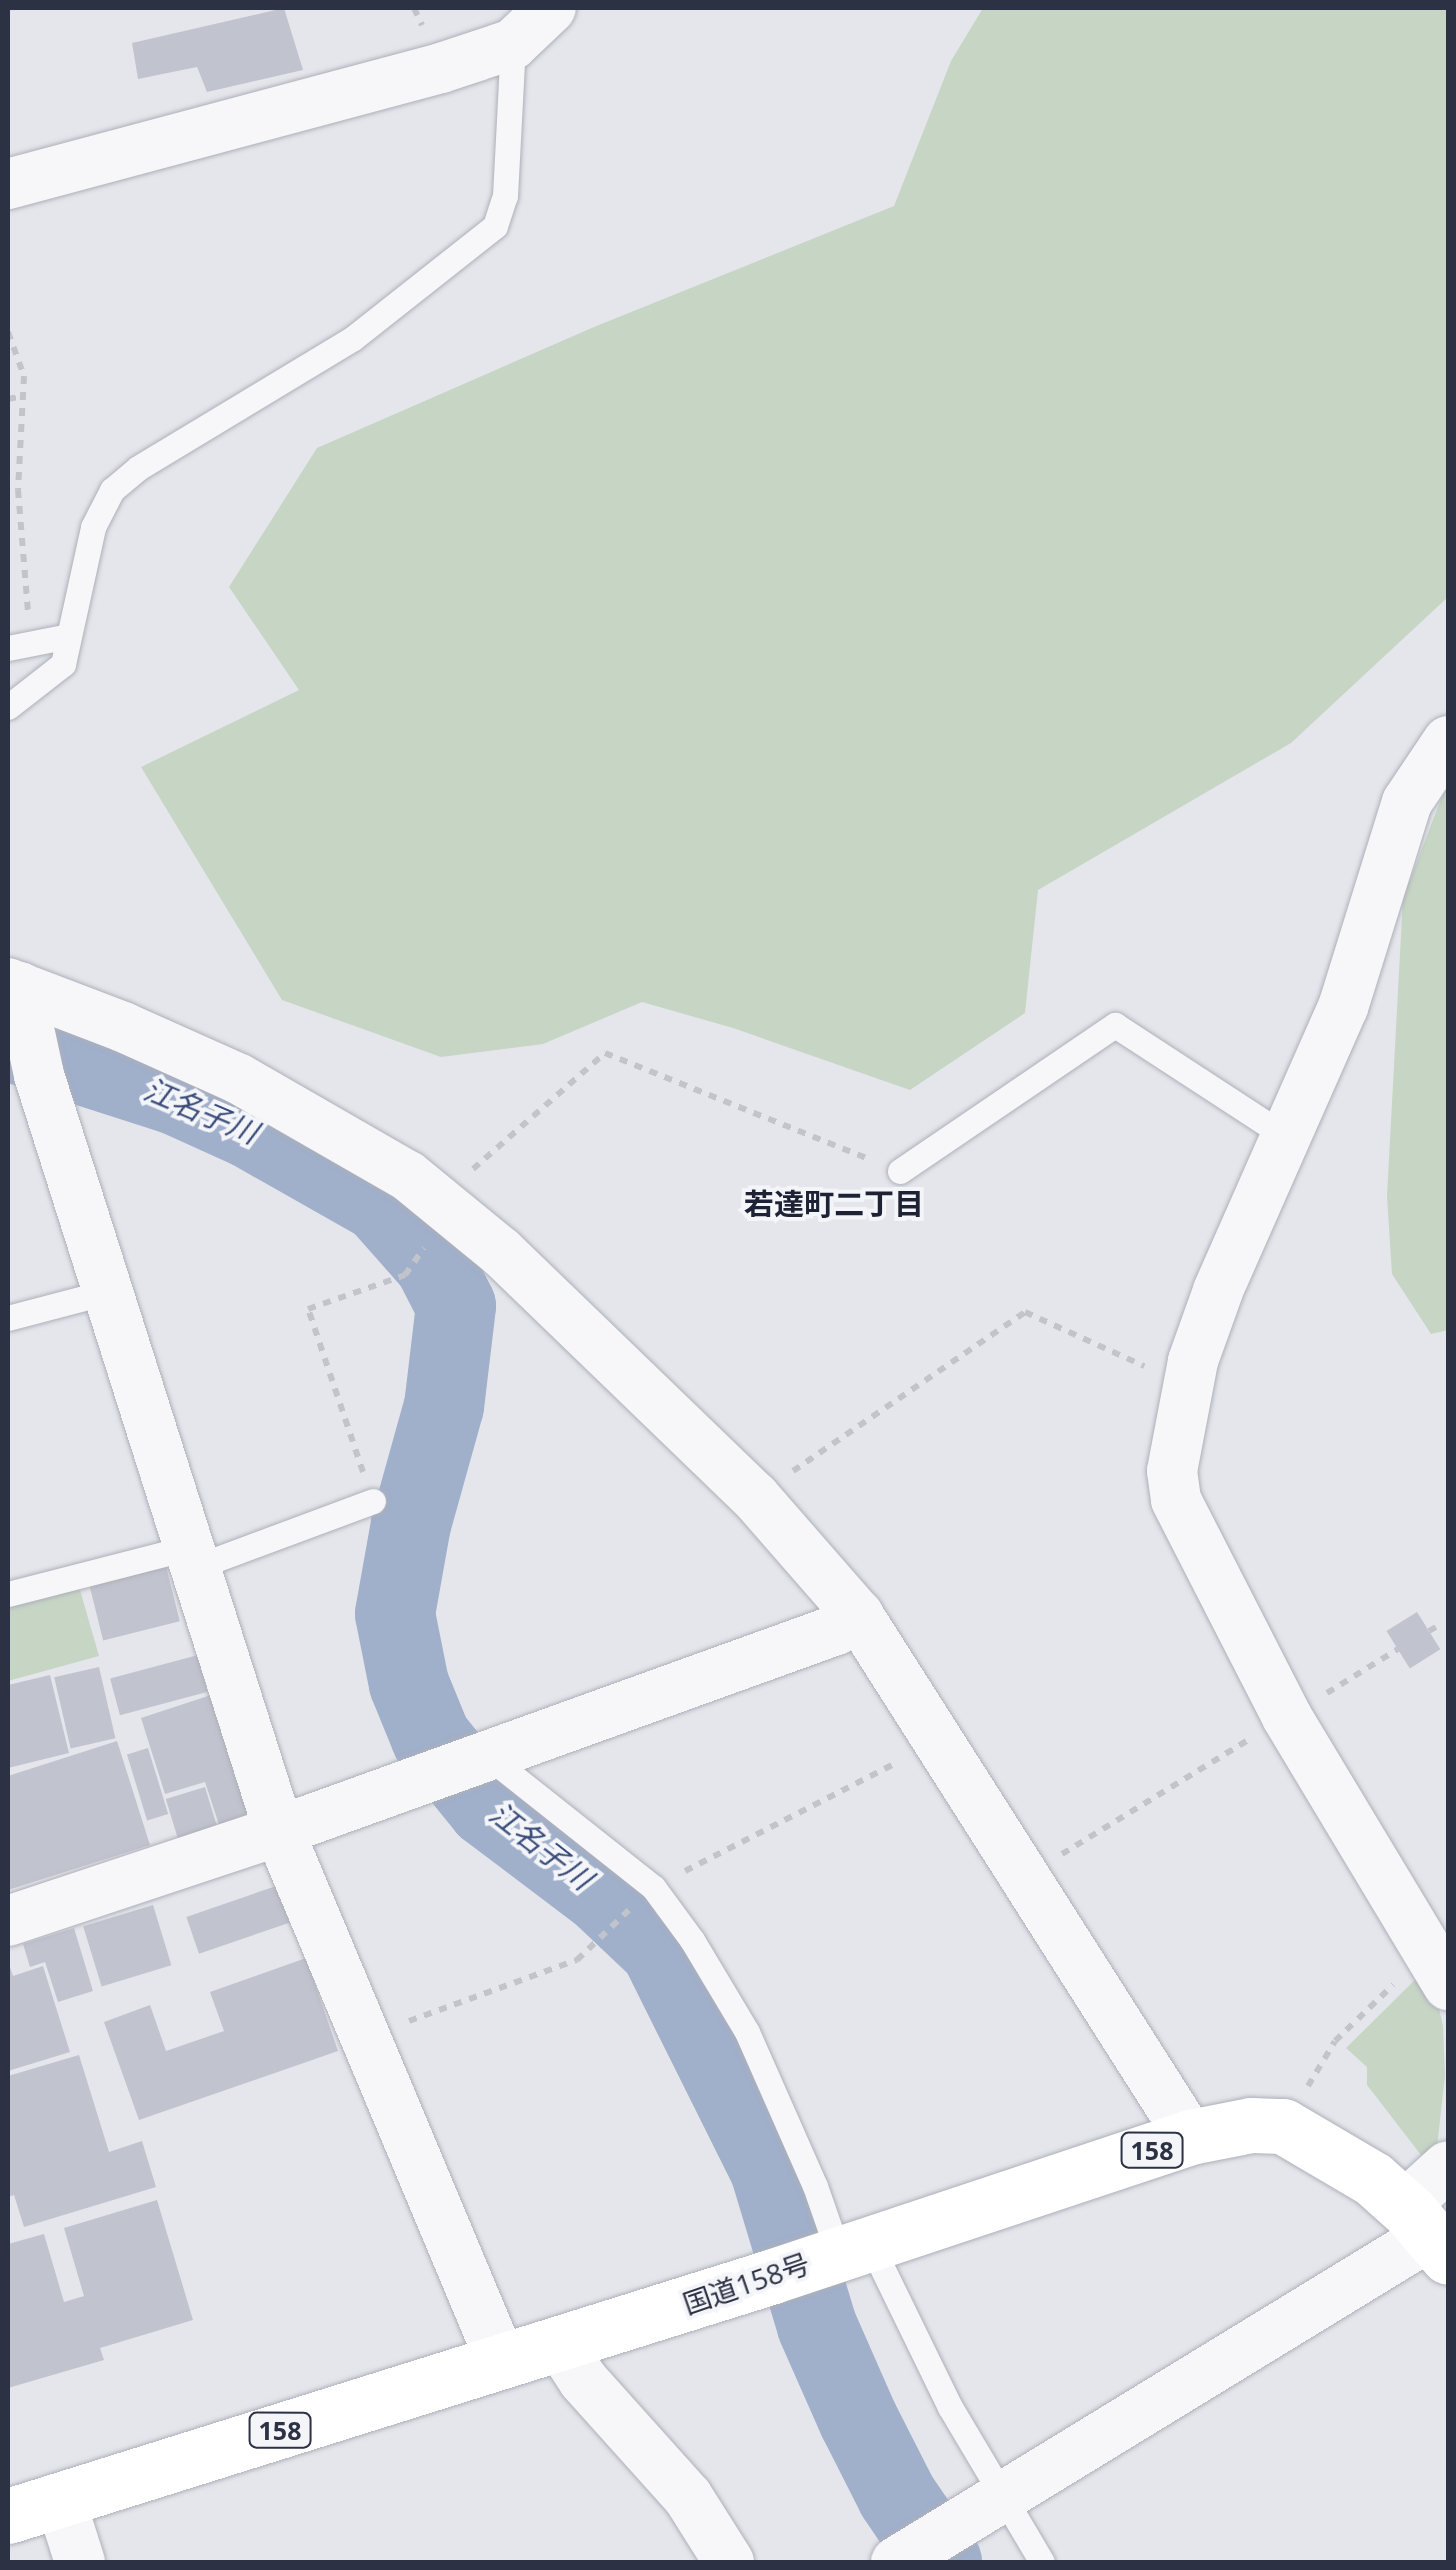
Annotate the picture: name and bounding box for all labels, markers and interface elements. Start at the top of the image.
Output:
water label: 江名子川 [139,1071,263,1151]
district label: 若達町二丁目 [744,1186,924,1222]
water label: 江名子川 [483,1795,599,1897]
road number: 158 [1120,2130,1184,2170]
street label: 国道158号 [678,2246,814,2320]
road number: 158 [248,2410,312,2450]

